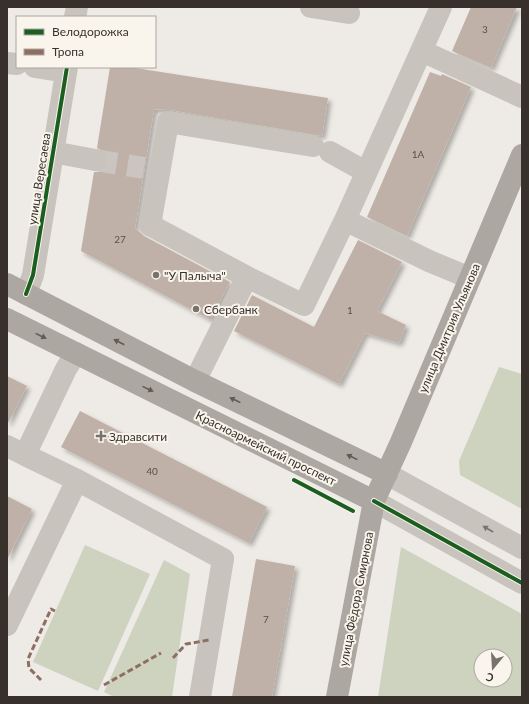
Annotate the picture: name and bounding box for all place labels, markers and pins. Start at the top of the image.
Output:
place label: "У Палыча" [164,268,226,283]
marker: "У Палыча" [151,270,161,280]
place label: Сбербанк [204,302,259,317]
marker: Сбербанк [191,304,201,314]
place label: Здравсити [109,429,167,444]
marker: Здравсити [96,431,106,441]

